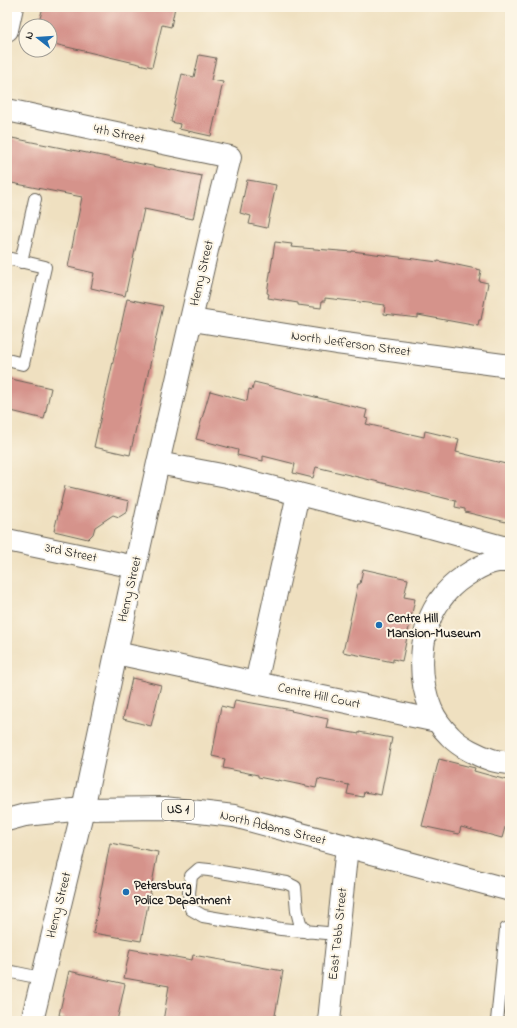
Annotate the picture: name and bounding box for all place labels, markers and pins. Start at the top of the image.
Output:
place label: Centre Hill Mansion-Museum [387,609,481,643]
marker: Centre Hill Mansion-Museum [374,620,384,630]
place label: Petersburg Police Department [134,876,232,910]
marker: Petersburg Police Department [121,887,131,897]

